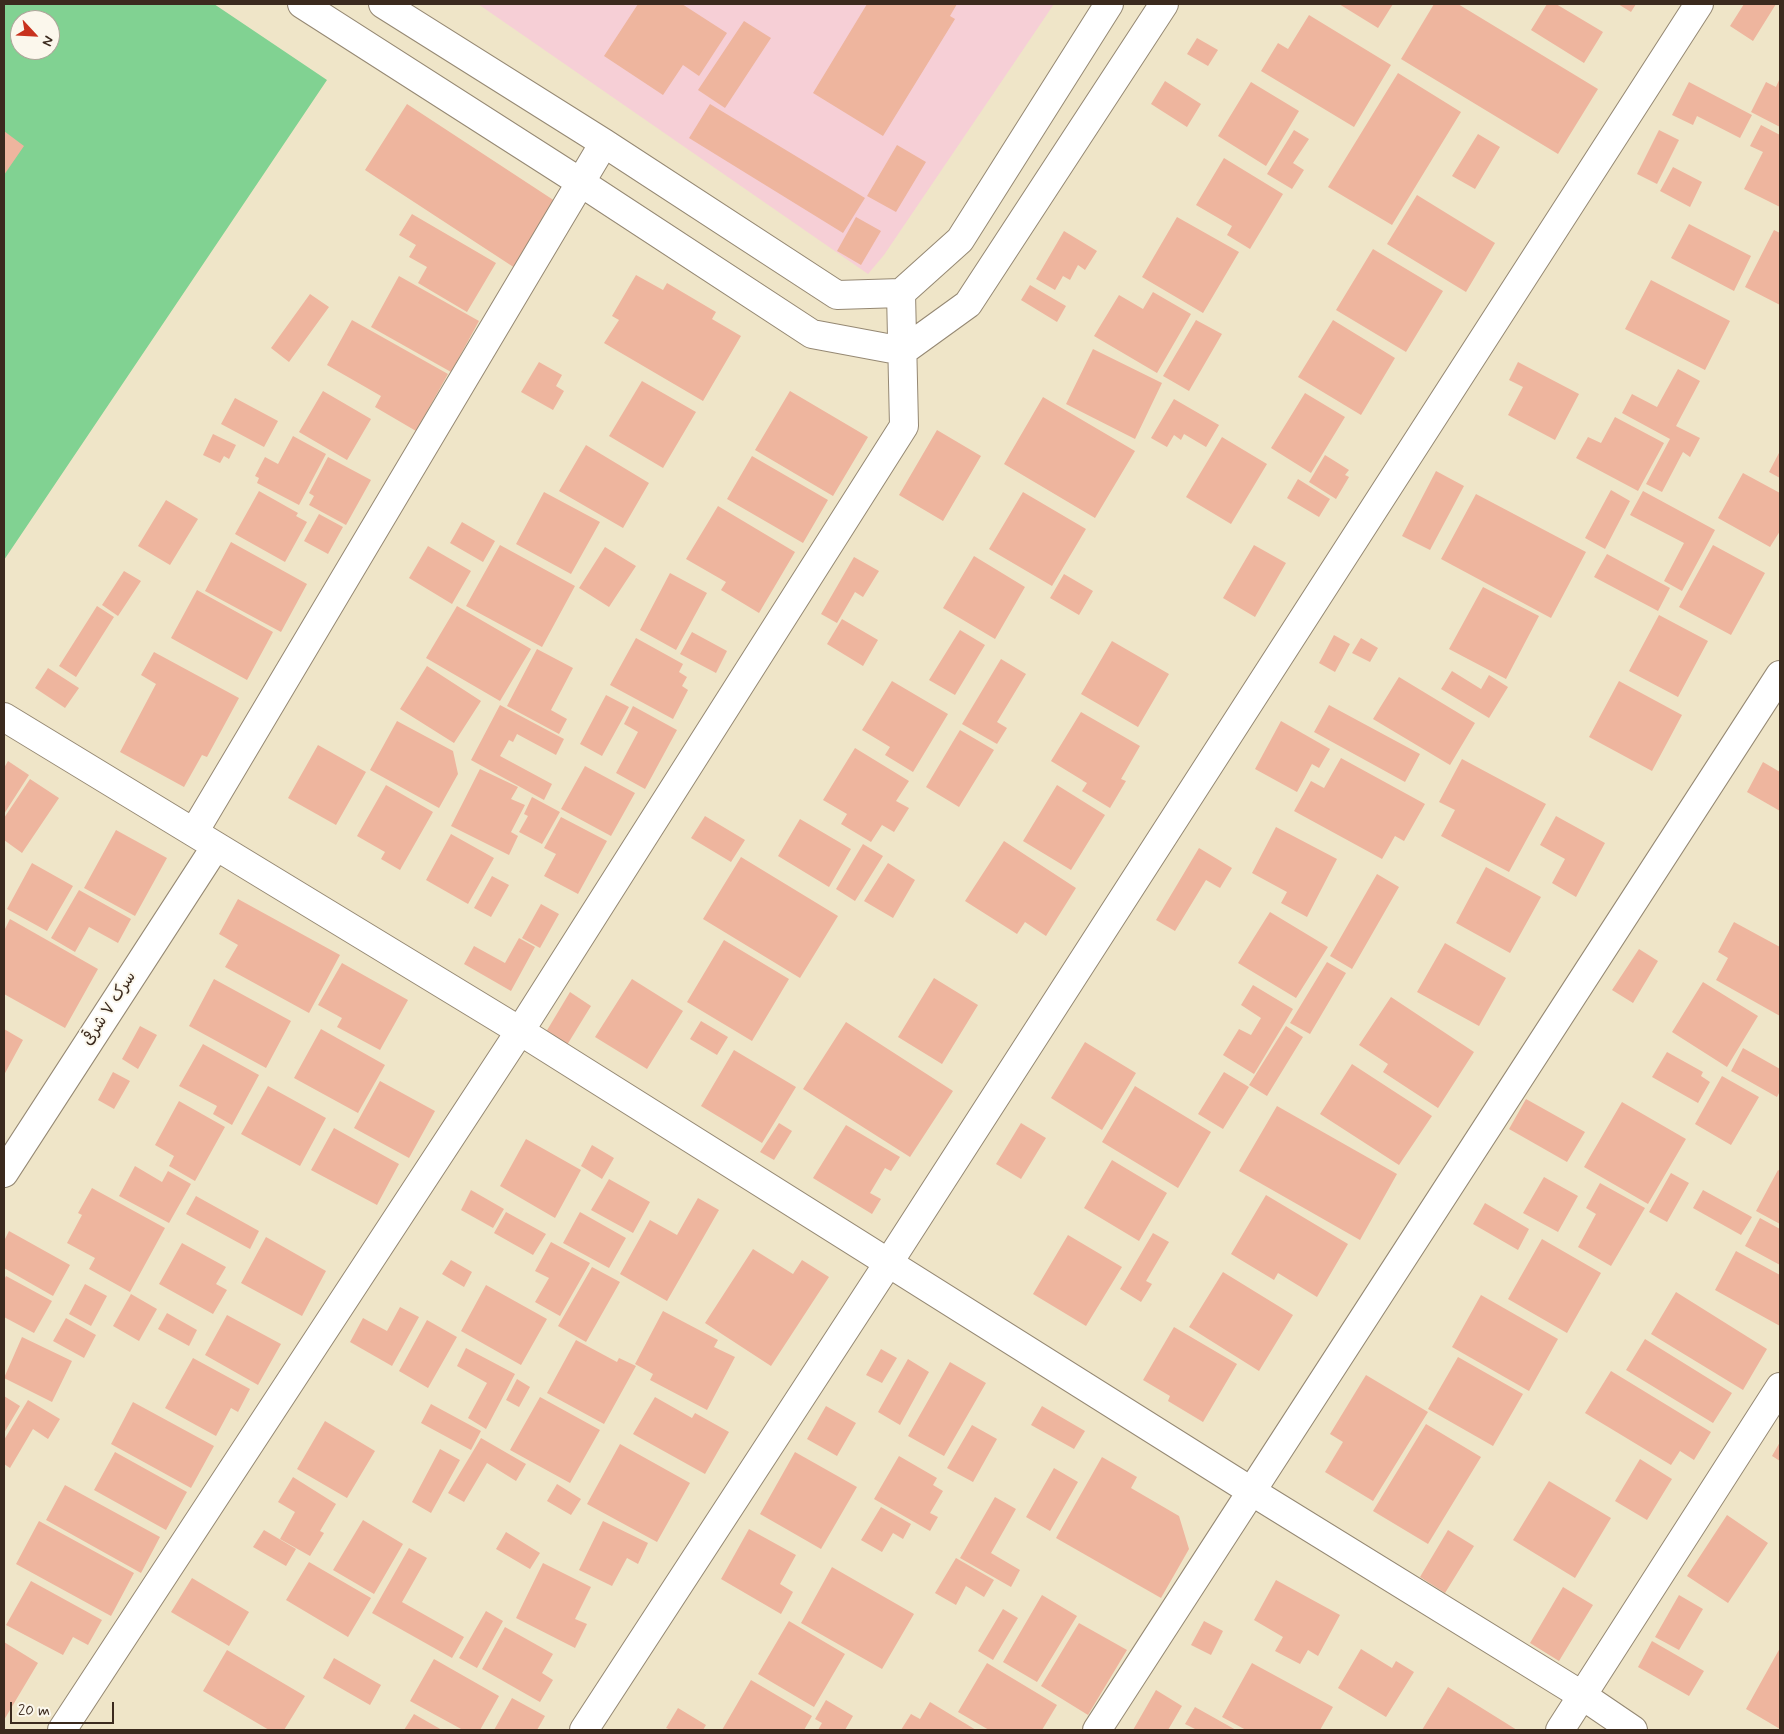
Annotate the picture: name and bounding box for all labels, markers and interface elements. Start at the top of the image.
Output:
north arrow [10,10,60,60]
text: N [38,33,58,49]
street label: سرک ۷ شرقی [79,968,141,1050]
scale bar [12,1692,116,1724]
text: 20 m [18,1701,50,1721]

